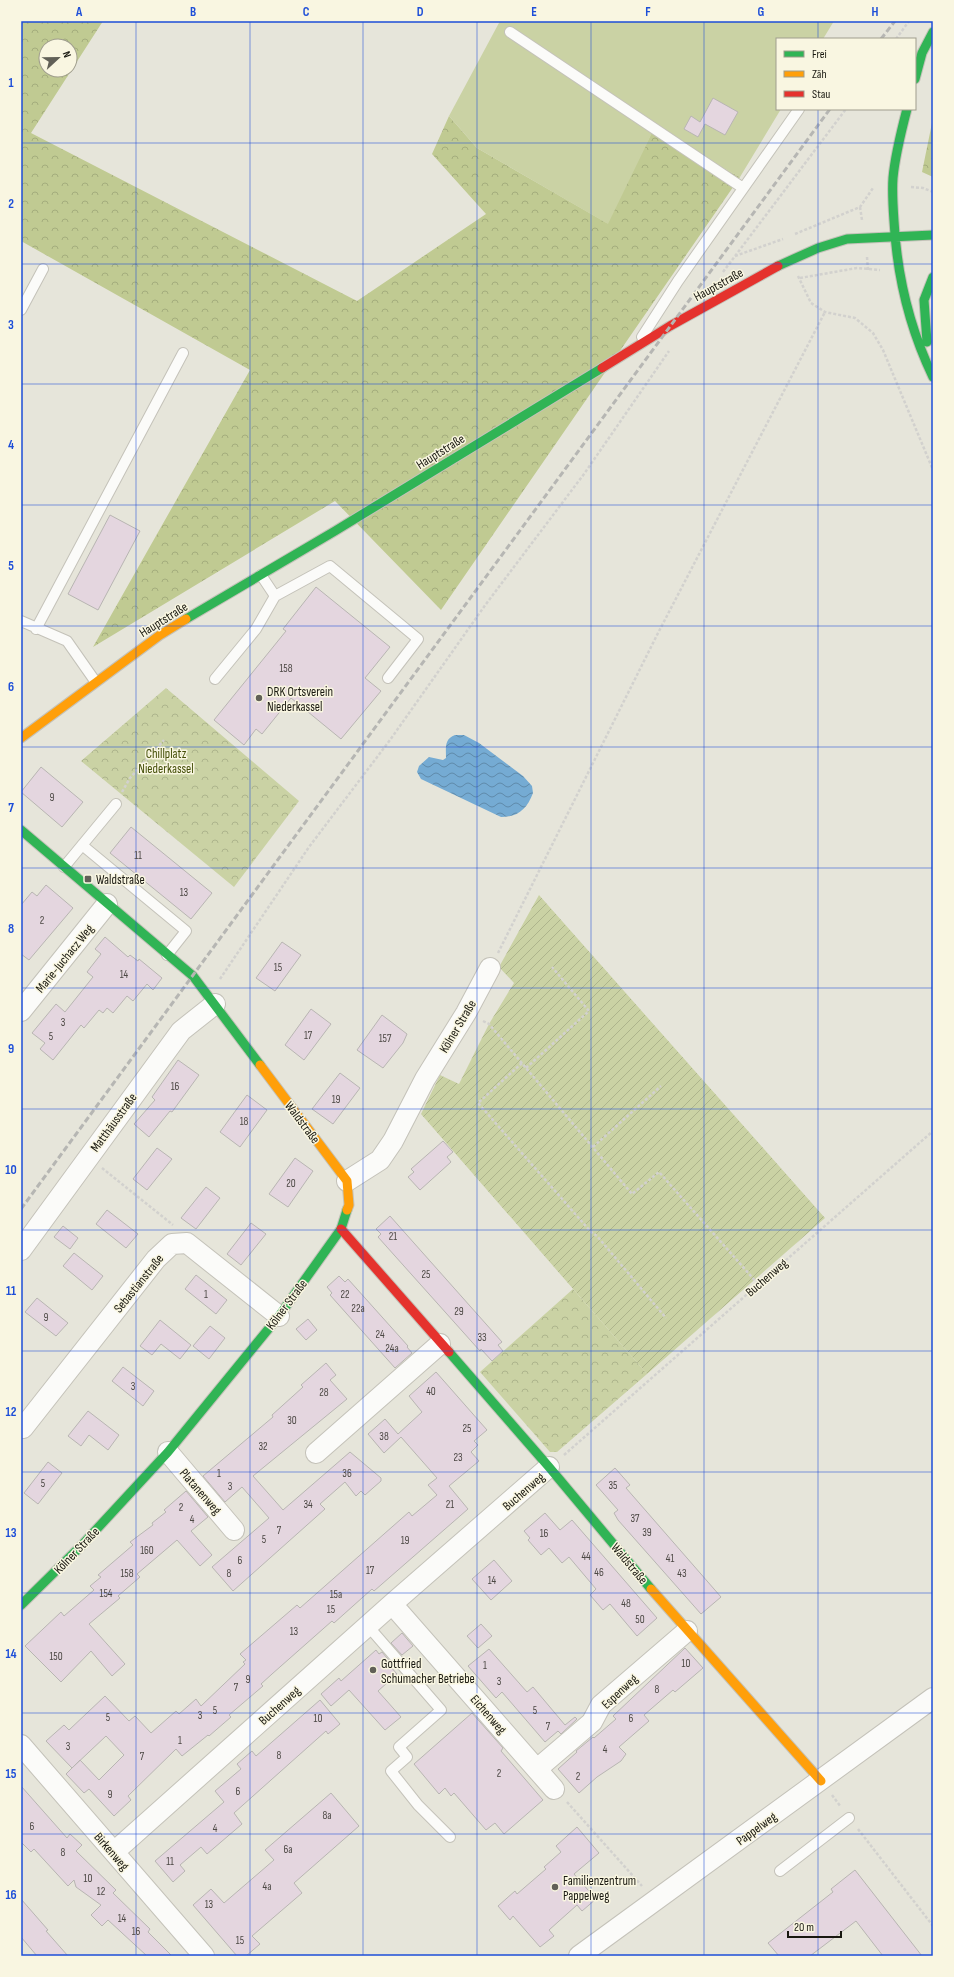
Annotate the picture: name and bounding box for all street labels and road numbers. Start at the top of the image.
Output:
street label: Hauptstraße [691,265,746,305]
street label: Hauptstraße [413,431,468,473]
street label: Hauptstraße [136,599,191,641]
street label: Marie-Juchacz Weg [32,921,97,996]
street label: Kölner Straße [436,997,480,1056]
street label: Matthäusstraße [87,1090,141,1155]
street label: Waldstraße [281,1098,323,1147]
street label: Sebastianstraße [110,1251,167,1316]
street label: Buchenweg [742,1255,791,1300]
street label: Kölner Straße [263,1276,311,1333]
street label: Platanenweg [176,1465,225,1518]
street label: Buchenweg [499,1469,548,1514]
street label: Kölner Straße [51,1524,103,1577]
street label: Waldstraße [607,1540,651,1587]
street label: Espenweg [598,1671,641,1713]
street label: Buchenweg [256,1683,304,1729]
street label: Eichenweg [467,1692,510,1738]
street label: Pappelweg [733,1809,780,1849]
street label: Birkenweg [90,1829,132,1874]

